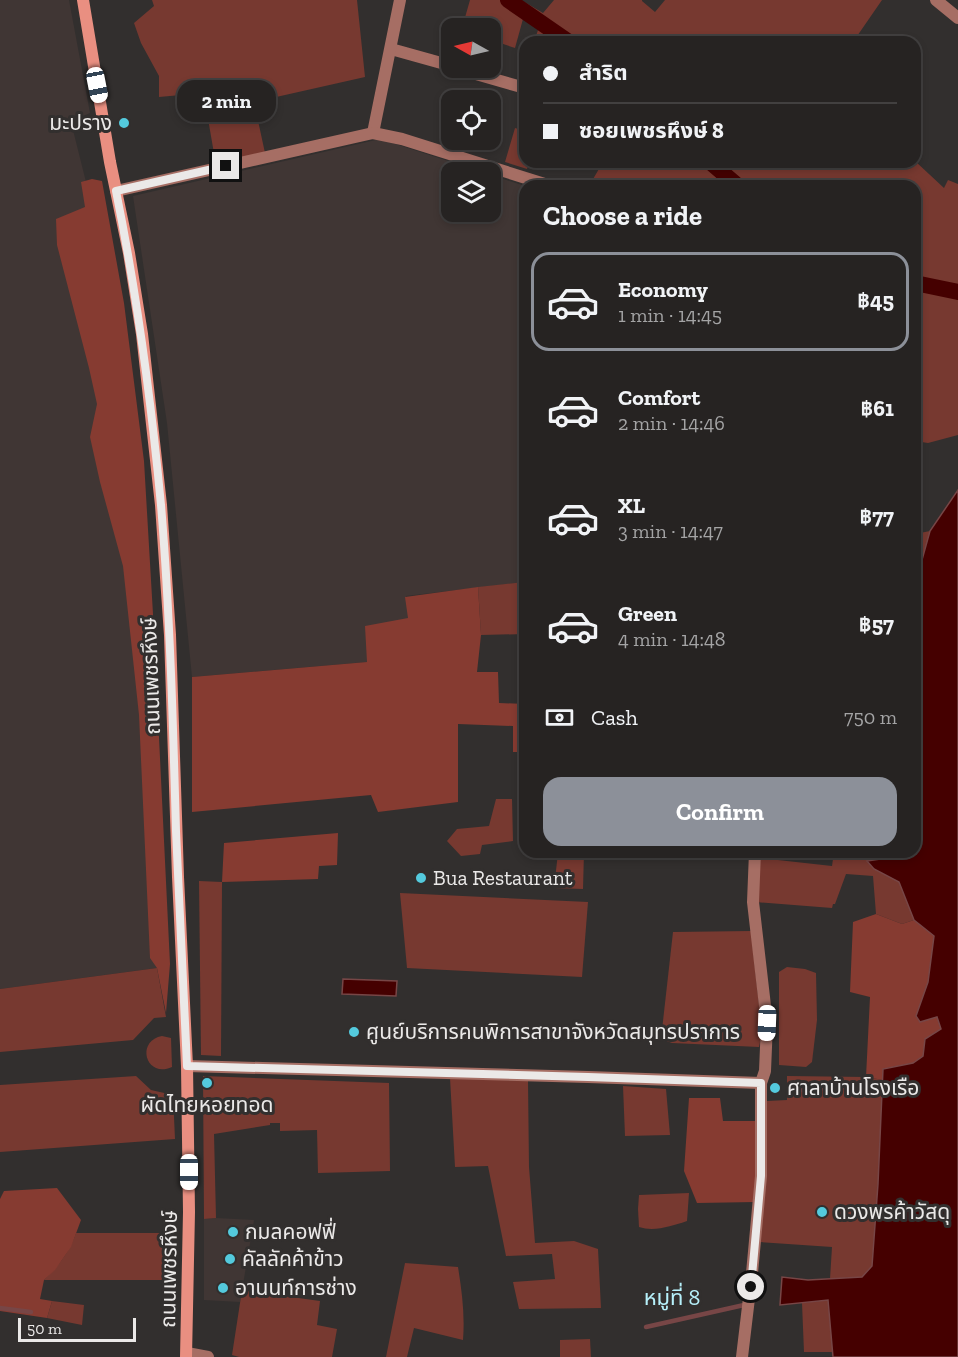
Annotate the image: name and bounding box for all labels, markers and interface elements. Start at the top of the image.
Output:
north arrow [441,18,501,78]
map controls [441,18,501,222]
text: สำริต [579,59,628,86]
car [85,66,109,104]
callout: 2 min [176,79,276,121]
text: 2 min [202,89,251,113]
button: locate [441,90,501,150]
place label: มะปราง [49,110,112,135]
marker: มะปราง [117,116,131,130]
text: ซอยเพชรหึงษ์ 8 [579,117,724,144]
route end [212,152,239,179]
button: layers [441,162,501,222]
text: Choose a ride [543,200,702,232]
icon: car [546,275,600,329]
text: Economy [618,276,708,303]
text: ฿45 [857,287,894,314]
text: 1 min · 14:45 [618,303,722,327]
icon: car [546,383,600,437]
text: Comfort [618,384,700,411]
text: ฿61 [861,395,894,422]
text: 2 min · 14:46 [618,411,725,435]
icon: car [546,491,600,545]
text: XL [618,492,645,519]
text: ฿77 [859,503,894,530]
text: 3 min · 14:47 [618,519,723,543]
icon: car [546,599,600,653]
text: Green [618,600,677,627]
text: ฿57 [859,611,894,638]
street label: ถนนเพชรหึงษ์ [136,617,165,735]
text: 4 min · 14:48 [618,627,726,651]
icon: cash [543,701,576,734]
text: Cash [591,704,638,731]
text: 750 m [844,705,897,729]
button: Confirm [543,777,897,846]
place label: Bua Restaurant [433,865,573,890]
marker: Bua Restaurant [414,871,428,885]
car [757,1005,777,1041]
place label: ศูนย์บริการคนพิการสาขาจังหวัดสมุทรปราการ [366,1019,740,1045]
marker: ศูนย์บริการคนพิการสาขาจังหวัดสมุทรปราการ [347,1025,361,1039]
place label: ศาลาบ้านโรงเรือ [787,1075,919,1100]
marker: ผัดไทยหอยทอด [200,1076,214,1090]
marker: ศาลาบ้านโรงเรือ [768,1081,782,1095]
place label: ผัดไทยหอยทอด [141,1092,273,1117]
car [180,1154,198,1190]
place label: ดวงพรค้าวัสดุ [834,1199,950,1225]
marker: ดวงพรค้าวัสดุ [815,1205,829,1219]
street label: ถนนเพชรหึงษ์ [155,1210,182,1328]
place label: กมลคอฟฟี่ [245,1217,336,1244]
marker: กมลคอฟฟี่ [226,1225,240,1239]
place label: คัลลัคค้าข้าว [242,1246,344,1271]
marker: คัลลัคค้าข้าว [223,1252,237,1266]
route start [737,1273,764,1300]
place label: อานนท์การช่าง [235,1275,357,1300]
marker: อานนท์การช่าง [216,1281,230,1295]
district label: หมู่ที่ 8 [644,1282,700,1311]
scale bar [18,1315,136,1342]
text: 50 m [27,1319,62,1338]

